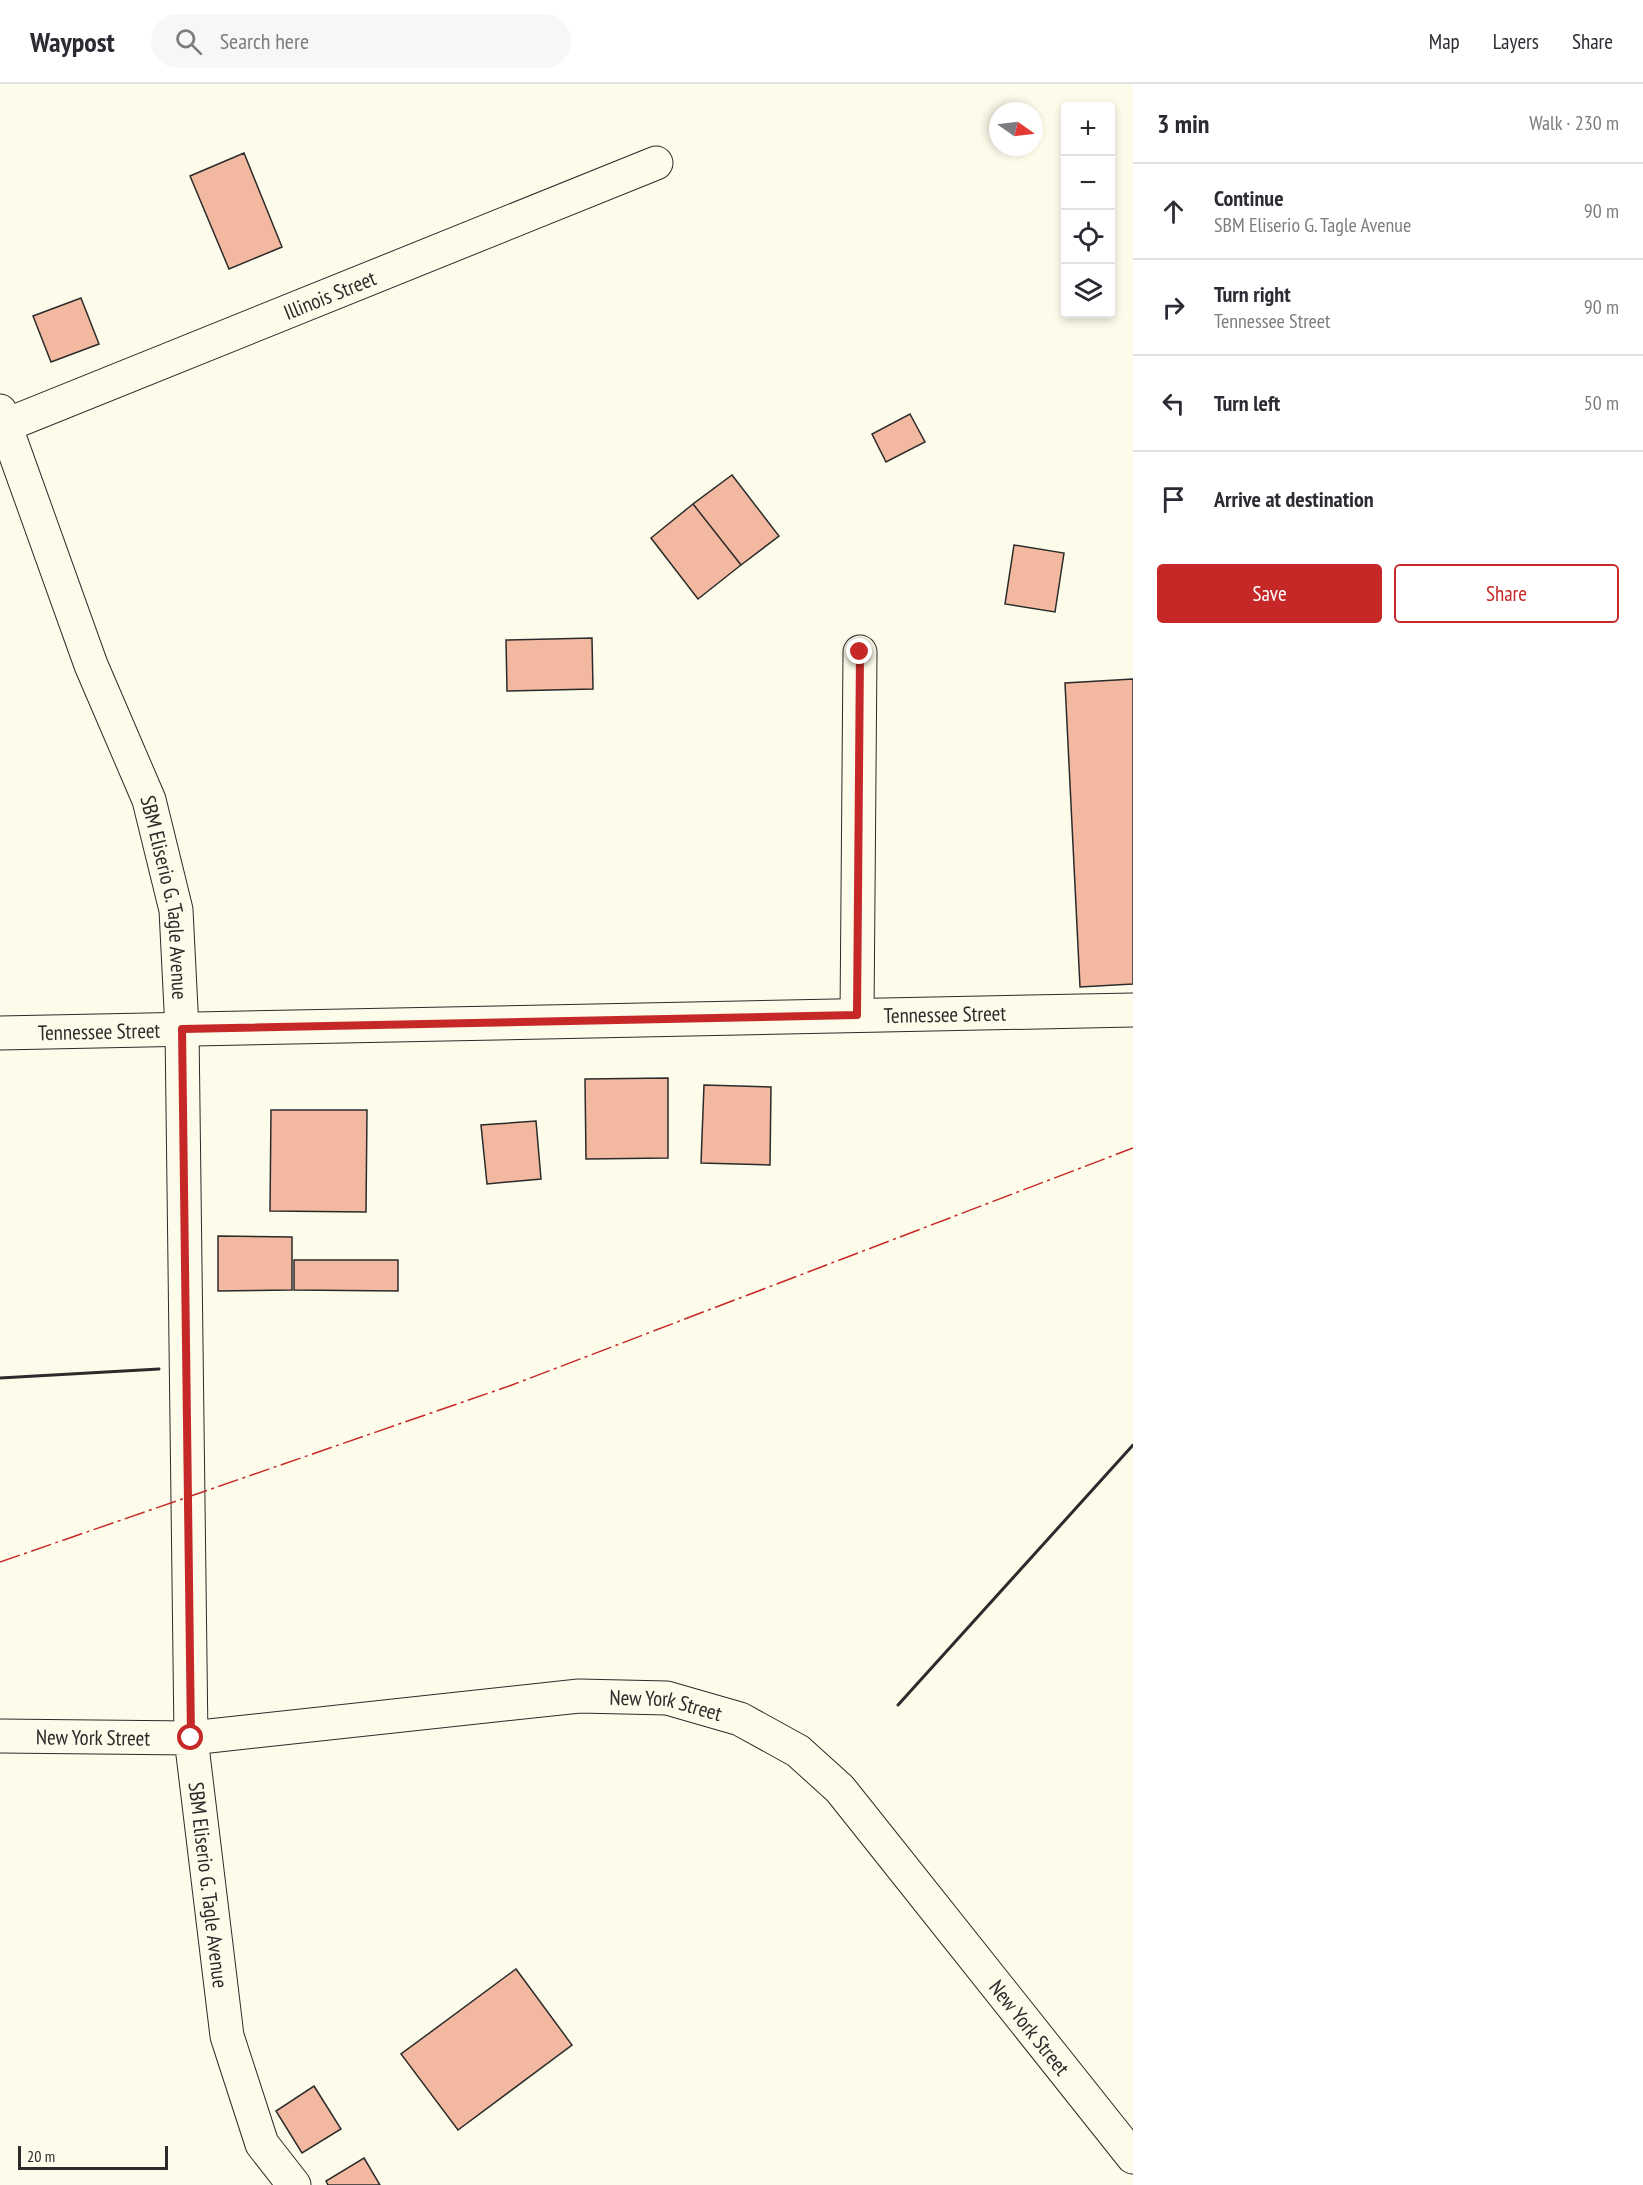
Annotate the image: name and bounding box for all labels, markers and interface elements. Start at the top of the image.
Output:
search box [151,14,571,68]
text: Waypost [30,23,115,60]
icon: search [172,25,205,58]
text: Search here [220,27,309,55]
text: Map [1429,28,1460,55]
text: Layers [1493,28,1539,55]
text: Share [1572,28,1613,55]
north arrow [989,102,1043,156]
map controls [1061,102,1115,318]
button: + [1061,102,1115,156]
text: 3 min [1157,107,1210,140]
text: Walk · 230 m [1529,110,1619,136]
button: − [1061,156,1115,210]
text: Continue [1214,184,1284,212]
icon: ahead [1157,195,1190,228]
text: 90 m [1584,198,1619,224]
button: locate [1061,210,1115,264]
text: SBM Eliserio G. Tagle Avenue [1214,212,1411,238]
street label: Illinois Street [279,264,380,325]
button: layers [1061,264,1115,318]
text: Turn right [1214,280,1291,308]
icon: right [1157,291,1190,324]
text: 90 m [1584,294,1619,320]
text: Tennessee Street [1214,308,1330,334]
icon: left [1157,387,1190,420]
text: Turn left [1214,389,1280,417]
text: 50 m [1584,390,1619,416]
icon: arrive [1157,483,1190,516]
text: Arrive at destination [1214,485,1374,513]
button: Save [1157,564,1382,623]
button: Share [1394,564,1619,623]
route end [846,638,872,664]
street label: SBM Eliserio G. Tagle Avenue [135,793,194,1000]
street label: Tennessee Street [883,999,1007,1029]
street label: Tennessee Street [37,1016,161,1046]
street label: New York Street [609,1683,725,1727]
street label: New York Street [36,1723,151,1751]
route start [177,1724,203,1750]
street label: SBM Eliserio G. Tagle Avenue [183,1780,235,1989]
street label: New York Street [984,1974,1076,2081]
scale bar [18,2143,168,2170]
text: 20 m [27,2146,55,2166]

